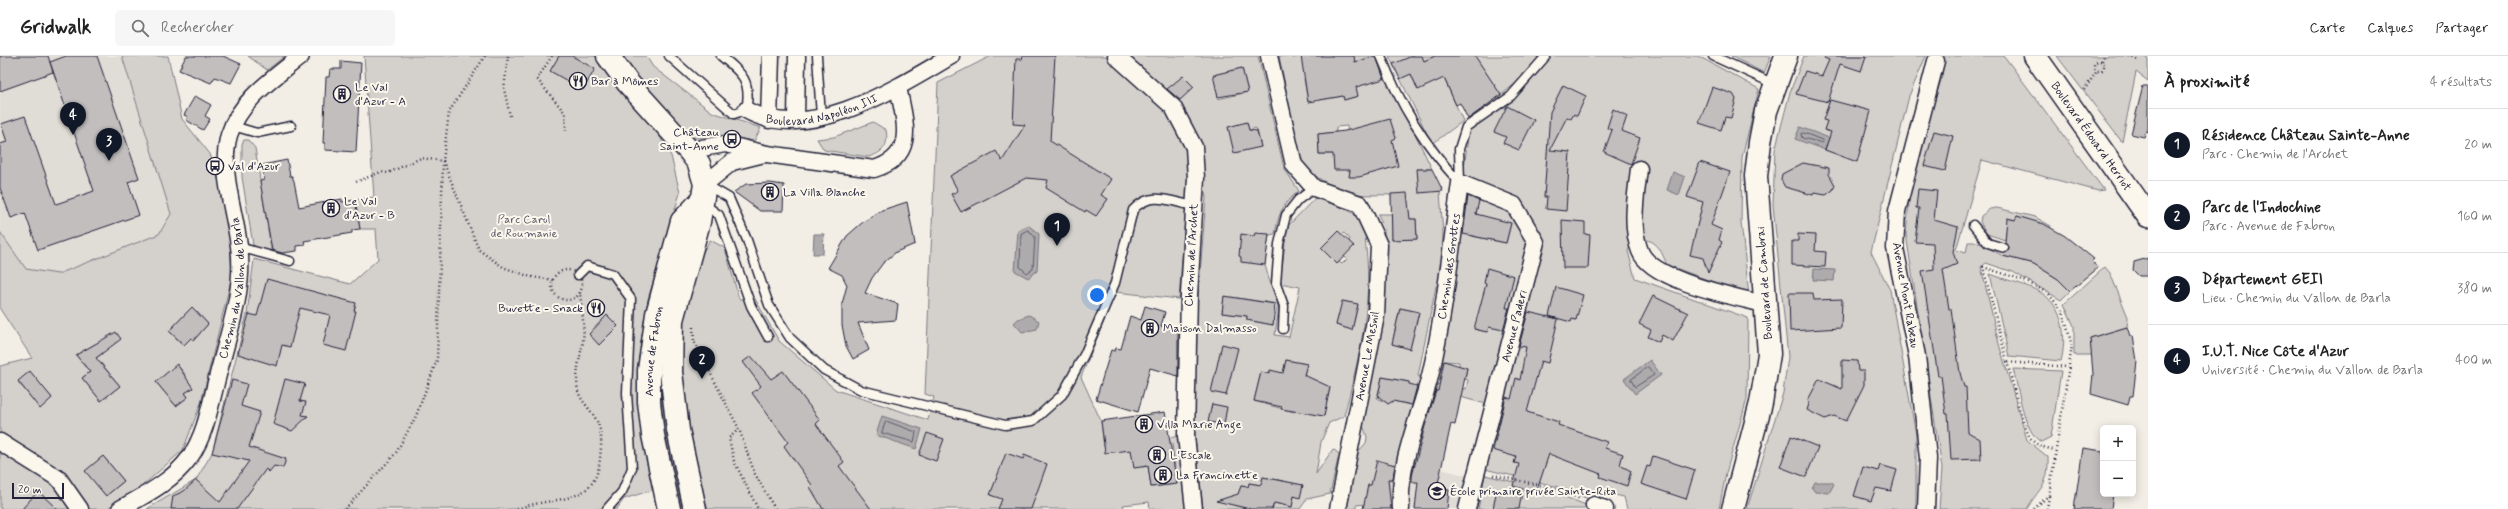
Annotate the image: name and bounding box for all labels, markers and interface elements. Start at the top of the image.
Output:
search box [115,10,395,46]
text: Gridwalk [20,15,91,40]
icon: search [129,17,151,39]
text: Rechercher [161,18,234,38]
text: Carte [2309,19,2345,37]
text: Calques [2367,19,2413,37]
text: Partager [2435,19,2488,37]
restaurant icon: Bar à Mômes [568,71,588,91]
text: À proximité [2164,71,2249,93]
place label: Bar à Mômes [591,74,658,90]
text: 4 résultats [2430,74,2492,91]
street label: Boulevard Édouard Herriot [2047,79,2135,195]
place label: Le Val d'Azur - A [355,80,406,110]
building icon: Le Val d'Azur - A [332,84,352,104]
street label: Boulevard Napoléon III [764,91,880,130]
pin: 4 [60,102,86,135]
place label: Château Saint-Anne [660,125,719,155]
text: Résidence Château Sainte-Anne [2202,126,2410,146]
pin: 3 [96,128,122,161]
bus stop icon: Château Saint-Anne [722,129,742,149]
text: 1 [2174,136,2180,153]
text: 20 m [2464,136,2492,153]
text: Parc · Chemin de l'Archet [2202,146,2348,163]
bus stop icon: Val d'Azur [205,156,225,176]
place label: Val d'Azur [228,159,280,175]
building icon: La Villa Blanche [760,182,780,202]
place label: La Villa Blanche [783,185,866,201]
place label: Le Val d'Azur - B [344,194,395,224]
building icon: Le Val d'Azur - B [321,198,341,218]
text: Parc de l'Indochine [2202,198,2321,218]
street label: Chemin de l'Archet [1181,203,1203,307]
text: 2 [2174,208,2180,225]
text: 160 m [2457,208,2492,225]
park label: Parc Carol de Roumanie [491,212,558,242]
street label: Chemin des Grottes [1434,212,1465,321]
pin: 1 [1044,213,1070,246]
street label: Chemin du Vallon de Barla [216,216,249,361]
text: Parc · Avenue de Fabron [2202,218,2335,235]
street label: Boulevard de Cambrai [1753,226,1777,340]
street label: Avenue Mont Rabeau [1888,241,1922,349]
text: Département GEII [2202,270,2323,290]
text: 3 [2174,280,2180,297]
text: 380 m [2457,280,2492,297]
your location [1087,285,1107,305]
street label: Avenue Paderi [1498,288,1532,364]
text: Lieu · Chemin du Vallon de Barla [2202,290,2391,307]
restaurant icon: Buvette - Snack [586,298,606,318]
place label: Buvette - Snack [498,301,583,317]
street label: Avenue de Fabron [642,304,668,397]
street label: Avenue Le Mesnil [1352,310,1384,402]
building icon: Maison Dalmasso [1140,318,1160,338]
place label: Maison Dalmasso [1163,321,1257,337]
text: I.U.T. Nice Côte d'Azur [2202,342,2349,362]
pin: 2 [689,346,715,379]
text: 4 [2173,352,2181,369]
text: 400 m [2455,352,2492,369]
text: Université · Chemin du Vallon de Barla [2202,362,2423,379]
building icon: Villa Marie Ange [1134,414,1154,434]
place label: Villa Marie Ange [1157,417,1241,434]
map controls [2100,425,2136,497]
button: + [2100,425,2136,461]
building icon: L'Escale [1147,445,1167,465]
place label: L'Escale [1170,448,1212,464]
button: − [2100,461,2136,497]
building icon: La Francinette [1153,465,1173,485]
place label: La Francinette [1176,468,1258,484]
scale bar [12,481,64,500]
school or university icon: École primaire privée Sainte-Rita [1427,481,1447,501]
text: 20 m [18,483,41,497]
place label: École primaire privée Sainte-Rita [1450,484,1616,500]

